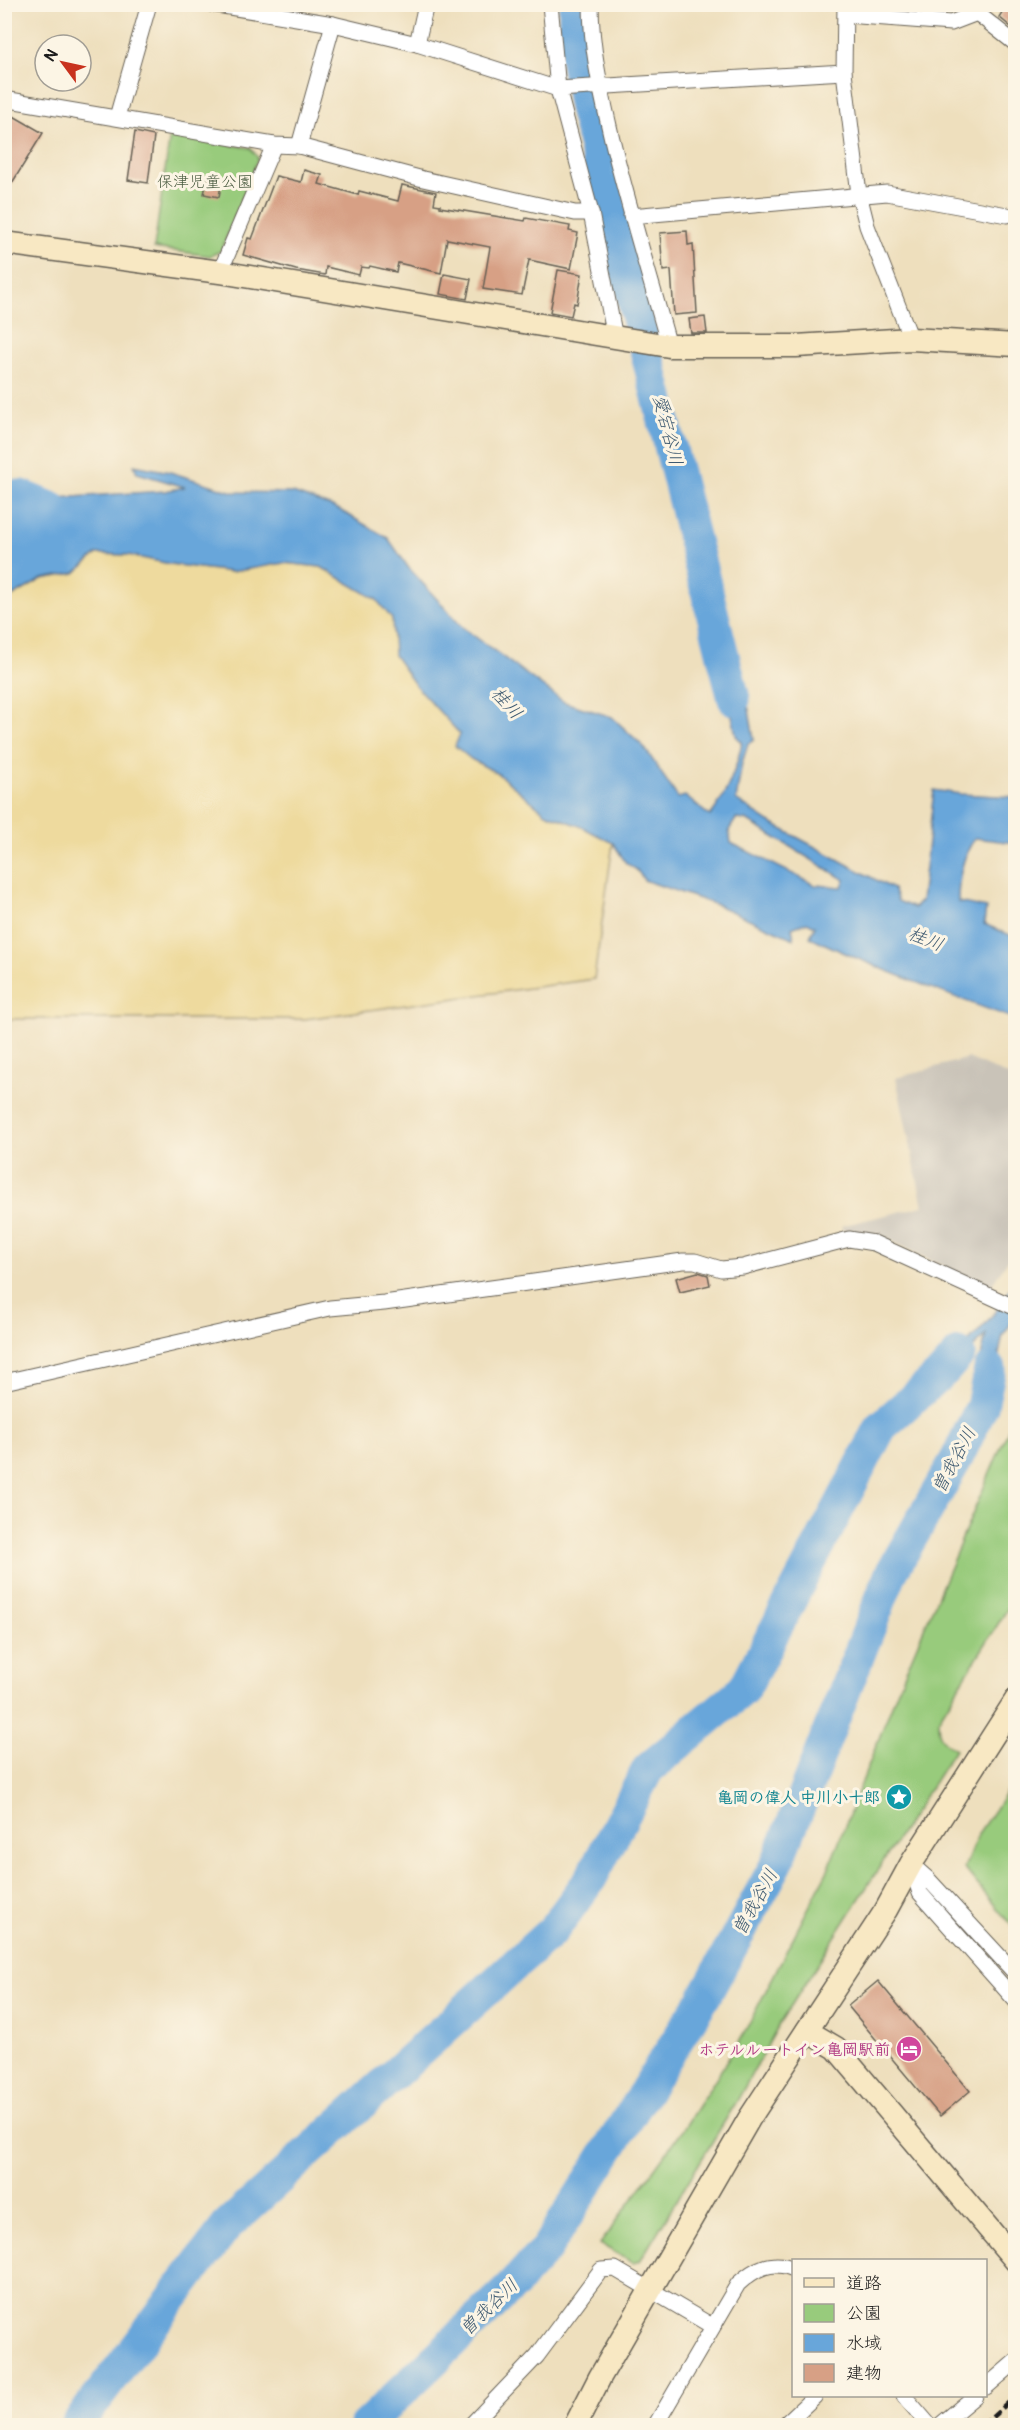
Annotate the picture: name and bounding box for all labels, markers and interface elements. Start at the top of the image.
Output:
north arrow [33,33,93,93]
text: N [40,45,63,65]
park label: 保津児童公園 [157,172,253,192]
water label: 愛宕谷川 [648,392,687,468]
water label: 桂川 [486,682,527,724]
water label: 桂川 [905,922,947,957]
water label: 曽我谷川 [927,1423,981,1497]
place icon: 亀岡の偉人 中川小十郎 [884,1782,914,1812]
place label: 亀岡の偉人 中川小十郎 [717,1788,880,1808]
water label: 曽我谷川 [728,1865,783,1939]
hotel icon: ホテルルートイン亀岡駅前 [894,2034,924,2064]
place label: ホテルルートイン亀岡駅前 [698,2040,890,2060]
legend [792,2259,987,2397]
text: 道路 [846,2272,882,2295]
water label: 曽我谷川 [455,2274,523,2341]
text: 公園 [846,2302,882,2325]
text: 水域 [846,2332,882,2355]
text: 建物 [846,2362,882,2385]

